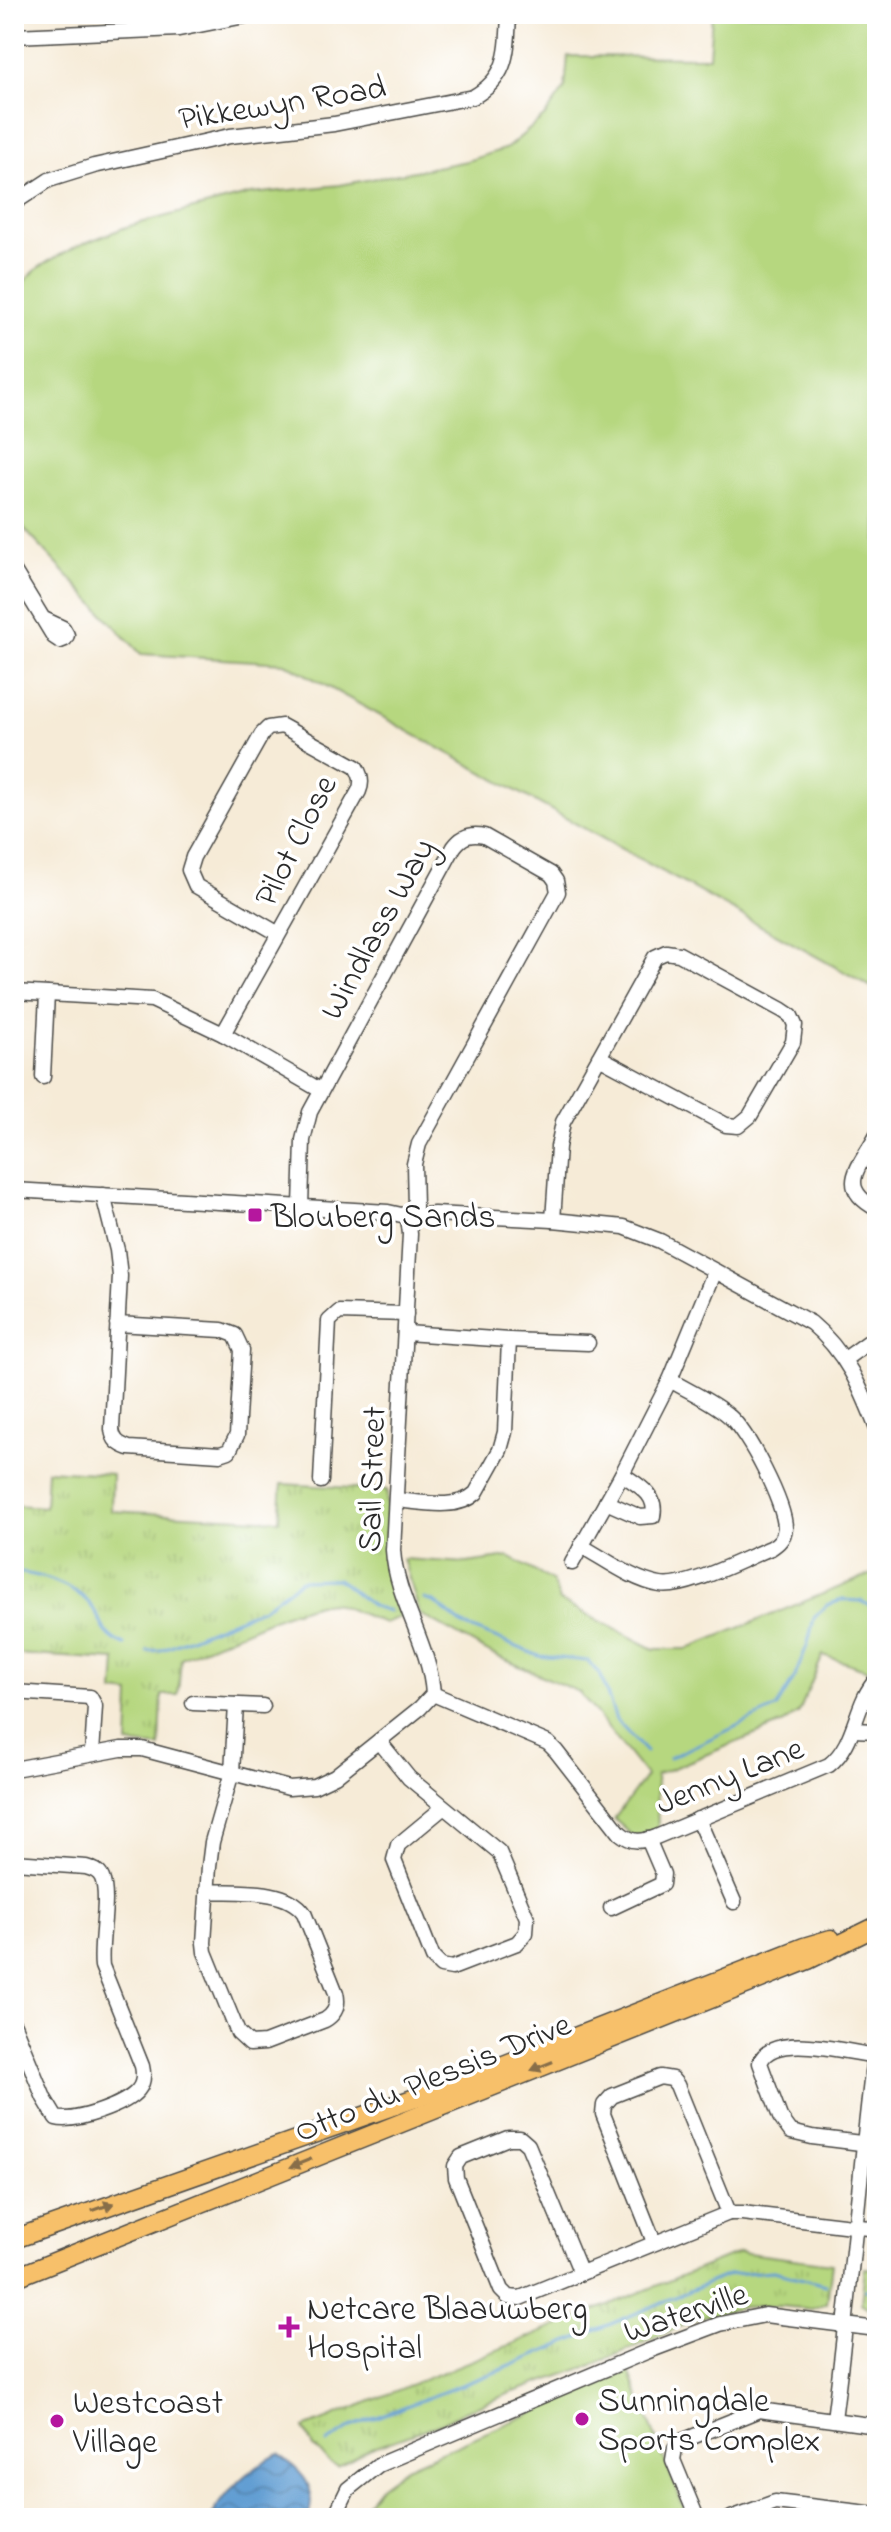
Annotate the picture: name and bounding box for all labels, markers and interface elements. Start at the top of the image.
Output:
street label: Pikkewyn Road [175,64,390,146]
street label: Pilot Close [243,767,352,916]
street label: Windlass Way [309,830,450,1030]
place label: Blouberg Sands [270,1194,495,1244]
marker: Blouberg Sands [246,1206,264,1224]
street label: Sail Street [346,1405,402,1553]
street label: Jenny Lane [649,1725,813,1830]
street label: Otto du Plessis Drive [288,2001,580,2158]
one-way arrow [530,2060,554,2073]
one-way arrow [289,2157,313,2170]
one-way arrow [91,2201,115,2213]
street label: Waterville [618,2271,755,2358]
place label: Netcare Blaauwberg Hospital [307,2286,588,2375]
marker: Netcare Blaauwberg Hospital [278,2316,300,2338]
place label: Sunningdale Sports Complex [598,2378,820,2467]
place label: Westcoast Village [72,2380,223,2469]
marker: Sunningdale Sports Complex [573,2410,591,2428]
marker: Westcoast Village [48,2412,66,2430]

